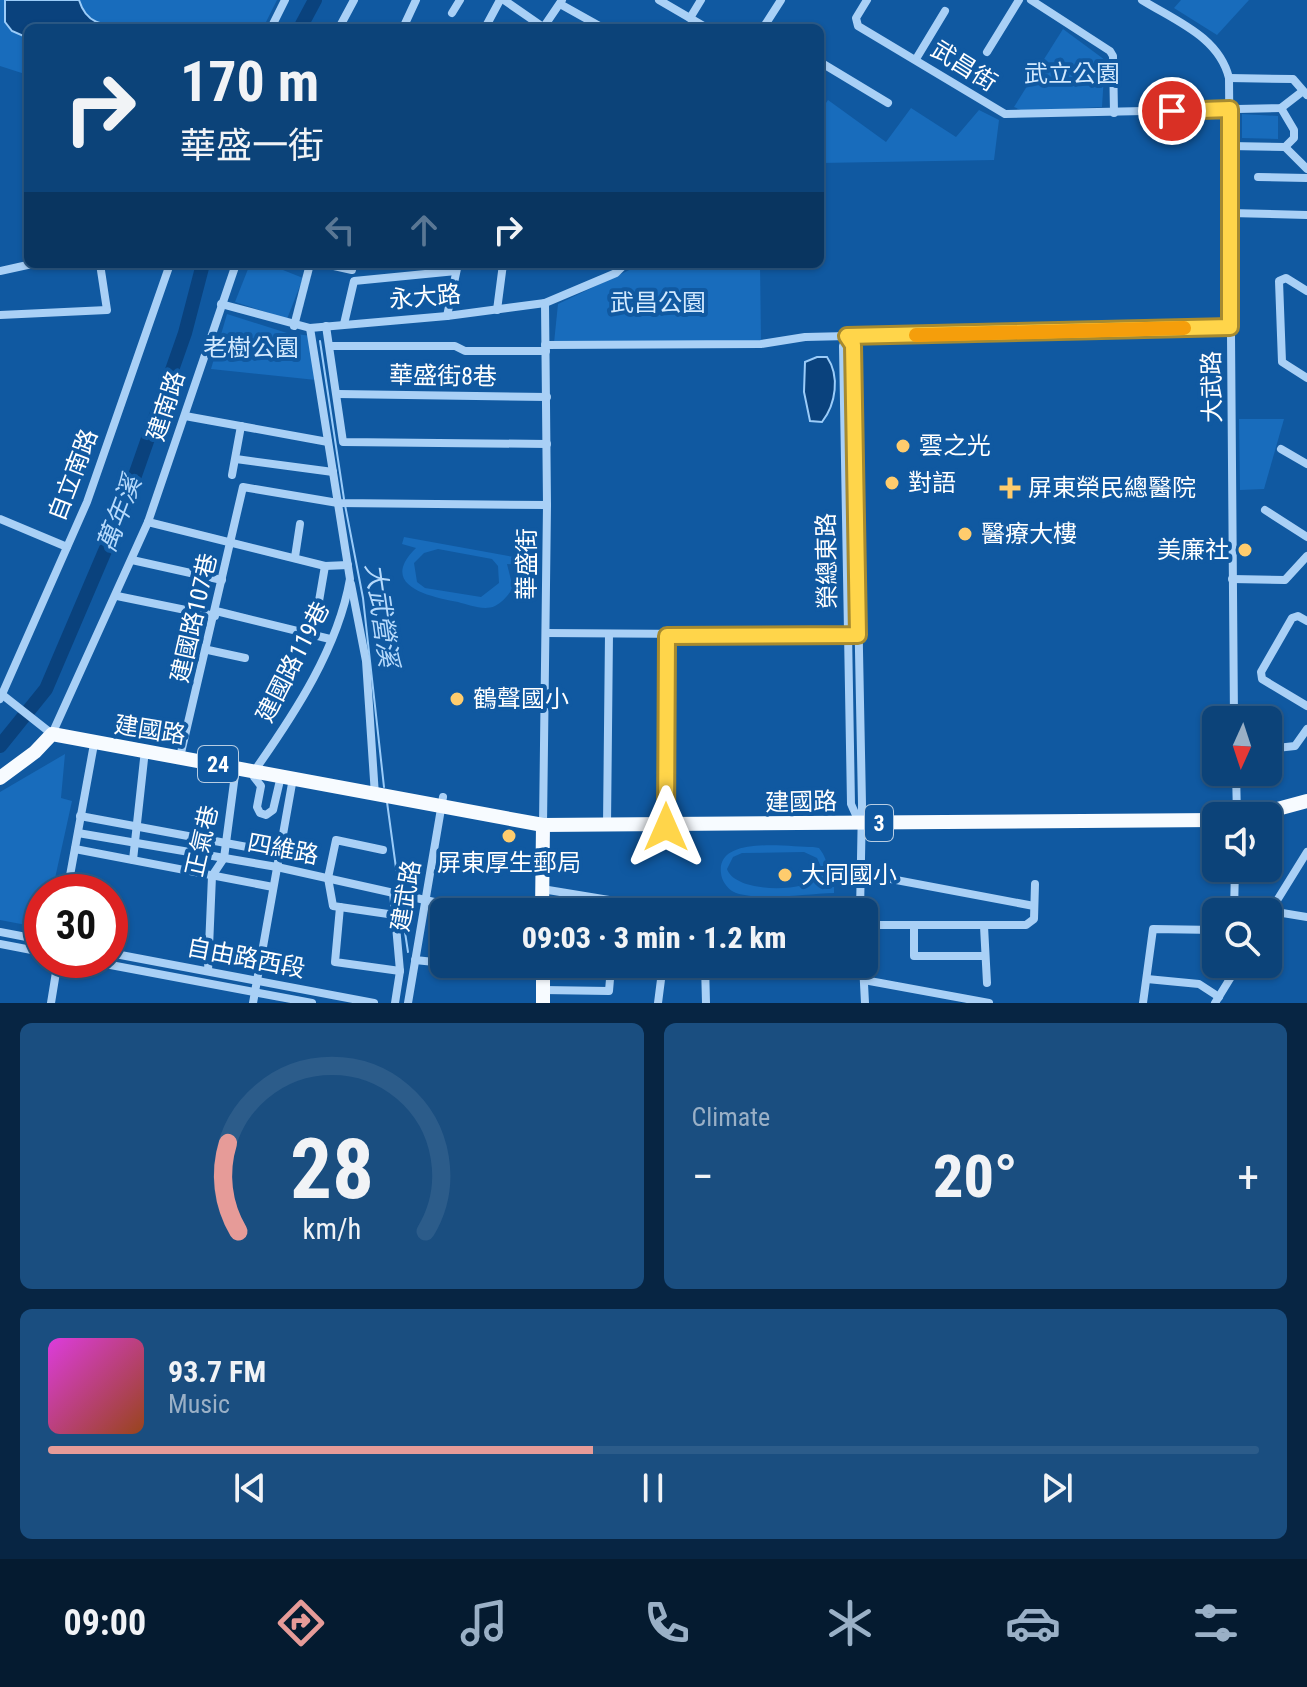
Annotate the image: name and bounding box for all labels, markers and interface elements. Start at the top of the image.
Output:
street label: 武昌街 [926,35,1002,97]
text: 170 m [180,49,319,115]
icon: right [48,56,152,160]
park label: 武立公園 [1024,60,1120,88]
pin [1138,77,1206,145]
icon: arrive [1150,89,1194,133]
text: 華盛一街 [180,125,324,167]
icon: left [318,208,362,252]
icon: ahead [402,208,446,252]
icon: right [486,208,530,252]
street label: 永大路 [388,280,462,314]
park label: 武昌公園 [610,289,706,317]
park label: 老樹公園 [203,334,299,362]
street label: 大武路 [1197,351,1227,423]
street label: 華盛街8巷 [389,361,497,391]
street label: 建南路 [142,367,190,445]
street label: 自立南路 [43,425,103,525]
place label: 雲之光 [919,432,991,460]
marker: 雲之光 [894,437,912,455]
water label: 萬年溪 [91,468,148,556]
place label: 對語 [908,469,956,497]
marker: 對語 [883,474,901,492]
place label: 屏東榮民總醫院 [1028,474,1196,502]
marker: 屏東榮民總醫院 [999,477,1021,499]
street label: 榮總東路 [812,513,842,609]
place label: 醫療大樓 [981,520,1077,548]
marker: 醫療大樓 [956,525,974,543]
street label: 華盛街 [513,528,541,600]
place label: 美廉社 [1157,536,1229,564]
marker: 美廉社 [1236,541,1254,559]
street label: 建國路107巷 [166,551,222,685]
water label: 大武營溪 [360,561,405,673]
street label: 建國路119巷 [251,597,335,727]
place label: 鶴聲國小 [473,685,569,713]
marker: 鶴聲國小 [448,690,466,708]
north arrow [1202,706,1282,786]
map controls [1202,706,1282,978]
street label: 建國路 [112,711,188,749]
road number: 24 [198,746,238,782]
position arrow [624,785,708,869]
street label: 建國路 [765,787,837,817]
button: sound [1202,802,1282,882]
street label: 正氣巷 [180,803,224,879]
road number: 3 [865,805,893,841]
marker: 屏東厚生郵局 [500,827,518,845]
street label: 四維路 [245,828,321,870]
place label: 屏東厚生郵局 [437,849,581,877]
street label: 建武路 [386,858,426,934]
place label: 大同國小 [801,861,897,889]
marker: 大同國小 [776,866,794,884]
speed limit sign: 30 [24,874,128,978]
button: search [1202,898,1282,978]
text: 09:03 · 3 min · 1.2 km [522,920,786,955]
street label: 自由路西段 [184,933,308,983]
text: Climate [692,1102,770,1132]
text: 28 [290,1121,374,1218]
text: 20° [933,1141,1018,1212]
text: − [692,1151,714,1203]
text: + [1237,1151,1259,1203]
text: km/h [302,1212,361,1246]
text: 93.7 FM [168,1354,266,1389]
text: Music [168,1389,230,1419]
icon: previous [228,1466,272,1510]
icon: pause [631,1466,675,1510]
icon: next [1035,1466,1079,1510]
icon: directions [273,1595,329,1651]
icon: music [456,1595,512,1651]
icon: phone [639,1595,695,1651]
icon: climate [822,1595,878,1651]
icon: car [1005,1595,1061,1651]
icon: filters [1188,1595,1244,1651]
text: 09:00 [63,1602,146,1644]

